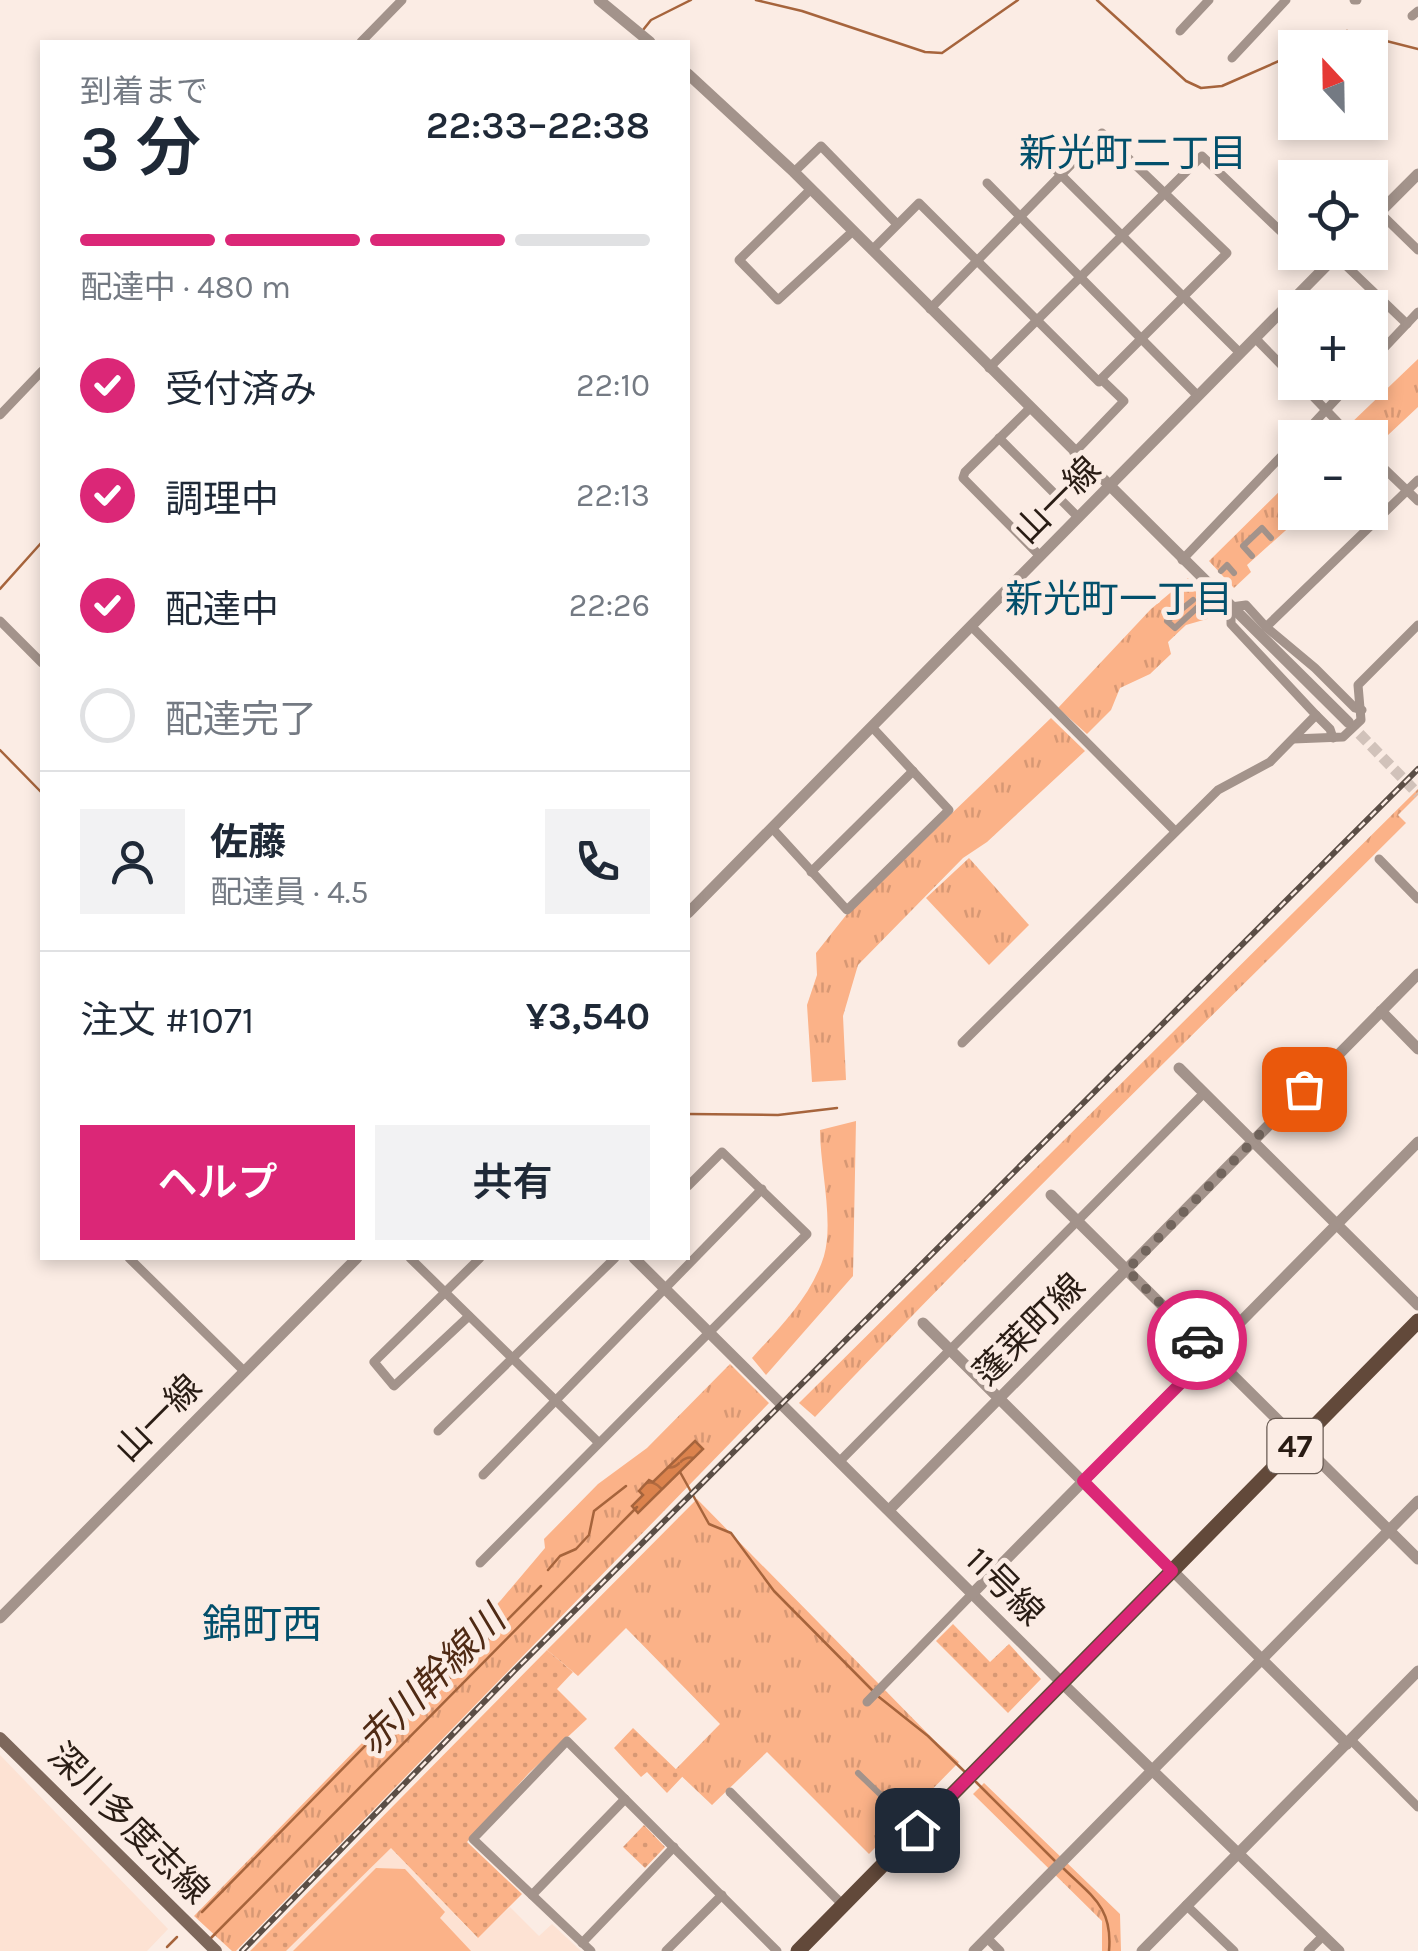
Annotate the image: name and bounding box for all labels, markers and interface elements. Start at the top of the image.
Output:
north arrow [1278,30,1388,140]
map controls [1278,30,1388,530]
text: 到着まで [80,73,208,110]
text: 22:33–22:38 [426,103,650,148]
text: 3 分 [80,110,201,186]
district label: 新光町二丁目 [1019,131,1247,176]
button: locate [1278,160,1388,270]
text: 配達中 · 480 m [80,269,291,306]
button: + [1278,290,1388,400]
icon: check [80,358,135,413]
text: 受付済み [165,367,317,412]
text: 22:10 [576,367,650,404]
button: − [1278,420,1388,530]
street label: 山一線 [1006,449,1109,552]
icon: check [80,468,135,523]
text: 調理中 [165,477,279,522]
text: 22:13 [576,477,650,514]
district label: 新光町一丁目 [1005,577,1233,622]
icon: check [80,578,135,633]
text: 配達中 [165,587,279,632]
text: 22:26 [569,587,650,624]
text: 配達完了 [165,697,317,742]
button: person [80,809,185,914]
button: phone [545,809,650,914]
text: 佐藤 [210,820,286,865]
text: 配達員 · 4.5 [210,874,369,911]
text: ¥3,540 [526,994,650,1039]
text: 注文 #1071 [80,998,254,1043]
pin [1262,1047,1347,1132]
icon: bag [1277,1062,1332,1117]
button: ヘルプ [80,1125,355,1240]
button: 共有 [375,1125,650,1240]
street label: 蓬莱町線 [965,1265,1093,1393]
courier [1147,1290,1247,1390]
icon: car [1170,1313,1225,1368]
street label: 山一線 [107,1367,210,1470]
road number: 47 [1268,1419,1322,1473]
street label: 11号線 [957,1539,1052,1634]
water label: 赤川幹線川 [348,1594,517,1763]
district label: 錦町西 [202,1601,322,1648]
street label: 深川多度志線 [40,1735,217,1912]
pin [875,1788,960,1873]
icon: home [890,1803,945,1858]

